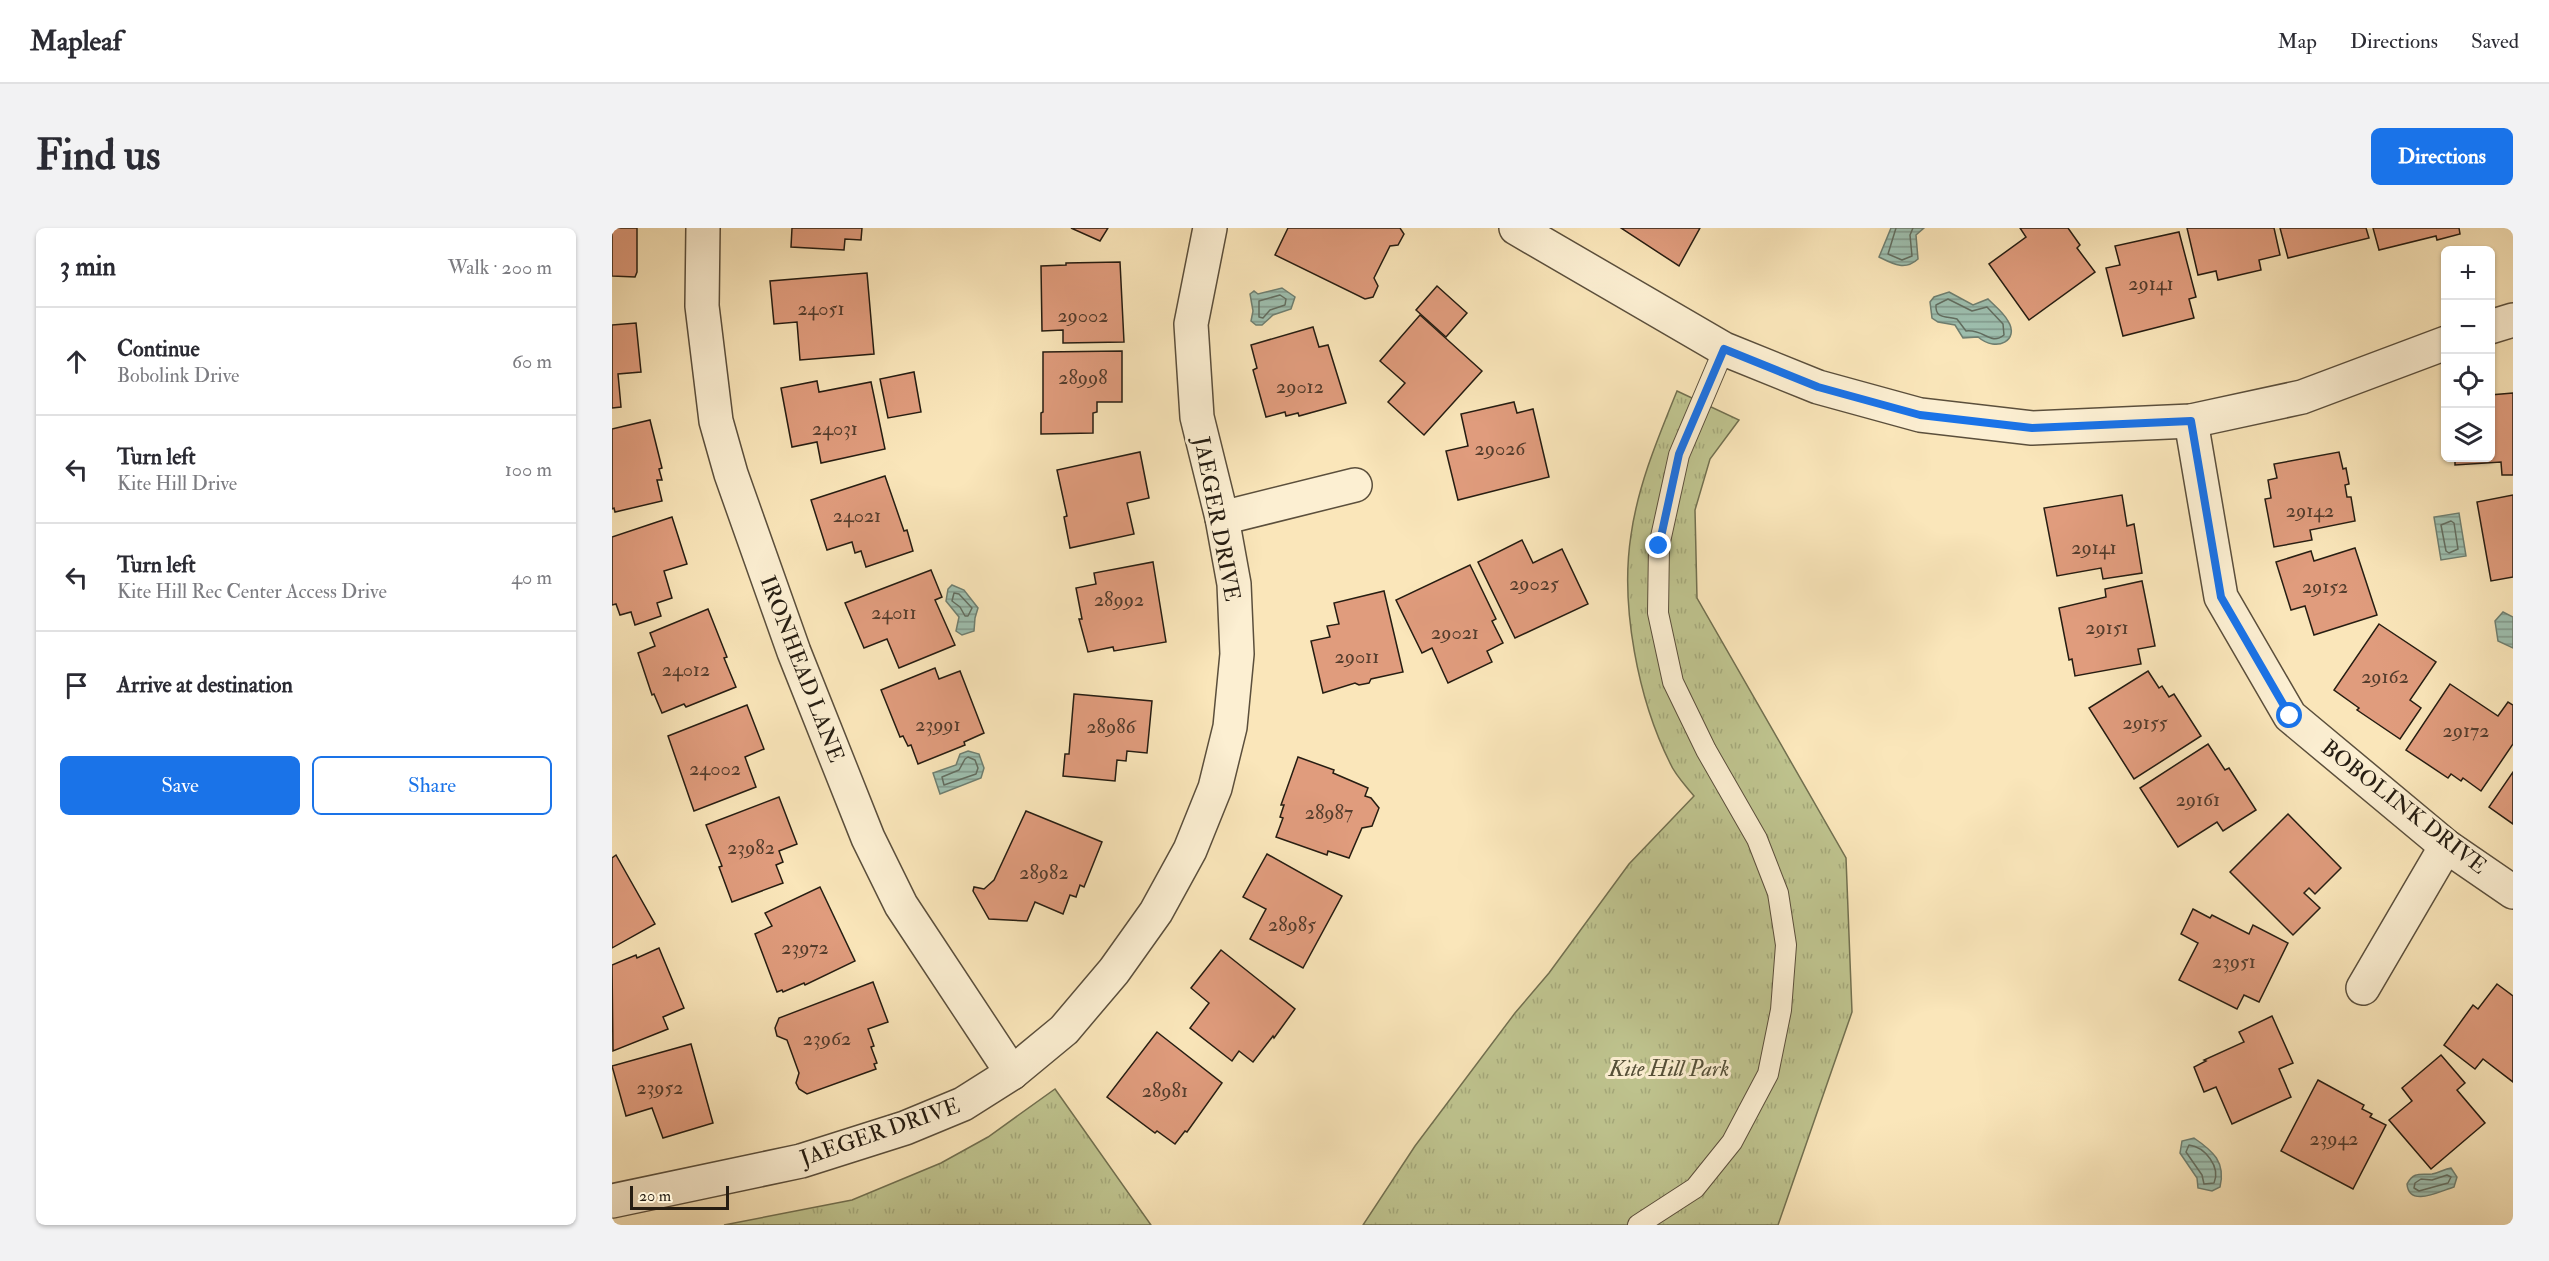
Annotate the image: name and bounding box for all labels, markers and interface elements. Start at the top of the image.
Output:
text: Mapleaf [30,24,122,59]
text: Map [2277,28,2317,55]
text: Directions [2350,28,2438,55]
text: Saved [2471,28,2519,55]
button: Directions [2371,128,2513,185]
text: Find us [36,130,160,182]
map controls [2441,246,2495,462]
button: + [2441,246,2495,300]
text: 3 min [60,251,116,283]
text: Walk · 200 m [448,255,552,280]
house number: 29141 [2128,271,2174,296]
house number: 24051 [797,296,845,321]
button: − [2441,300,2495,354]
house number: 29002 [1057,303,1109,328]
text: Continue [117,335,200,363]
icon: ahead [60,345,93,378]
text: 60 m [512,349,552,374]
button: locate [2441,354,2495,408]
text: Bobolink Drive [117,363,239,388]
house number: 28998 [1058,365,1108,390]
house number: 29012 [1276,374,1324,399]
button: layers [2441,408,2495,462]
house number: 24031 [812,416,858,441]
street label: JAEGER DRIVE [1187,433,1247,604]
house number: 29026 [1475,436,1526,461]
text: Turn left [117,443,196,471]
icon: left [60,453,93,486]
text: 100 m [505,457,552,482]
text: Kite Hill Drive [117,471,237,496]
house number: 29142 [2286,498,2334,523]
house number: 24021 [833,503,881,528]
route end [1645,532,1671,558]
house number: 29141 [2071,535,2117,560]
text: Turn left [117,551,196,579]
icon: left [60,561,93,594]
text: 40 m [511,565,552,590]
house number: 29025 [1509,571,1559,596]
street label: IRONHEAD LANE [753,572,851,766]
house number: 29152 [2302,574,2348,599]
text: Kite Hill Rec Center Access Drive [117,579,387,604]
house number: 28992 [1094,587,1144,612]
house number: 24011 [871,600,917,625]
house number: 29151 [2085,615,2129,640]
house number: 29021 [1431,620,1479,645]
house number: 29011 [1335,644,1379,669]
house number: 24012 [662,657,710,682]
house number: 29162 [2361,664,2409,689]
icon: arrive [60,669,93,702]
text: Arrive at destination [117,671,293,699]
route start [2276,702,2302,728]
house number: 29155 [2123,710,2168,735]
house number: 23991 [915,712,961,737]
house number: 28986 [1086,714,1137,739]
house number: 29172 [2443,718,2489,743]
street label: BOBOLINK DRIVE [2316,734,2492,880]
button: Save [60,756,300,815]
button: Share [312,756,552,815]
house number: 24002 [689,756,741,781]
house number: 29161 [2176,787,2220,812]
house number: 28987 [1305,800,1353,825]
house number: 23982 [727,835,775,860]
house number: 28982 [1019,860,1069,885]
house number: 28985 [1268,912,1316,937]
house number: 23972 [781,935,829,960]
house number: 23951 [2212,949,2256,974]
house number: 23962 [803,1026,851,1051]
park label: Kite Hill Park [1608,1055,1729,1083]
house number: 23952 [637,1075,683,1100]
house number: 28981 [1142,1078,1188,1103]
street label: JAEGER DRIVE [796,1092,964,1173]
house number: 23942 [2310,1126,2358,1151]
scale bar [630,1183,729,1210]
text: 20 m [639,1186,671,1206]

